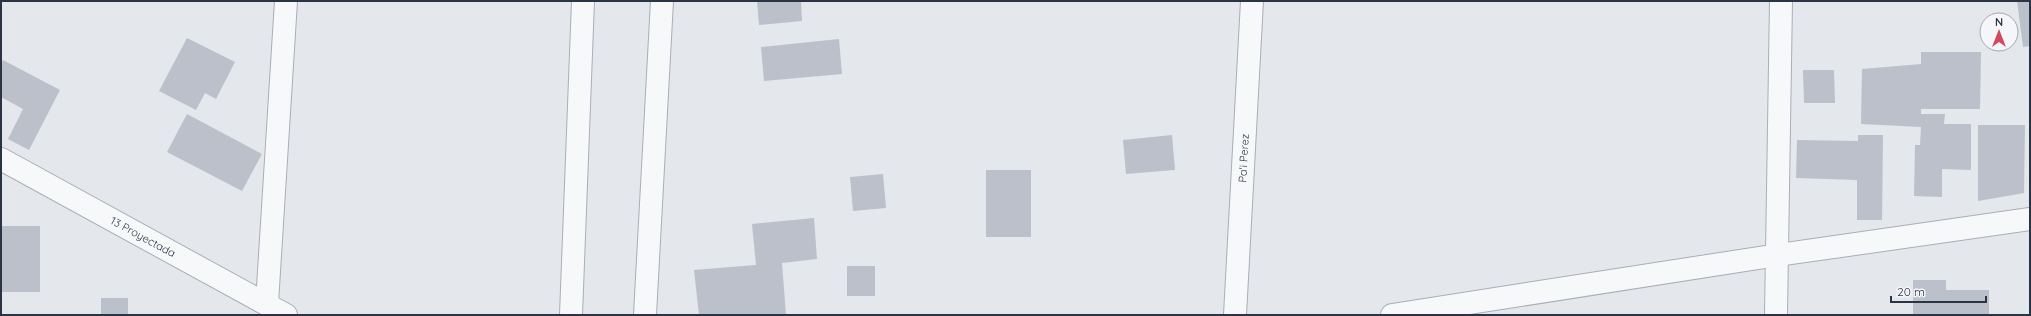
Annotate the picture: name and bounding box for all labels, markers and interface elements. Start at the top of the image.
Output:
north arrow [1979,12,2019,52]
text: N [1995,15,2003,29]
street label: Pa'i Perez [1235,133,1252,183]
street label: 13 Proyectada [108,213,178,260]
scale bar [1891,278,1986,304]
text: 20 m [1897,284,1925,299]

